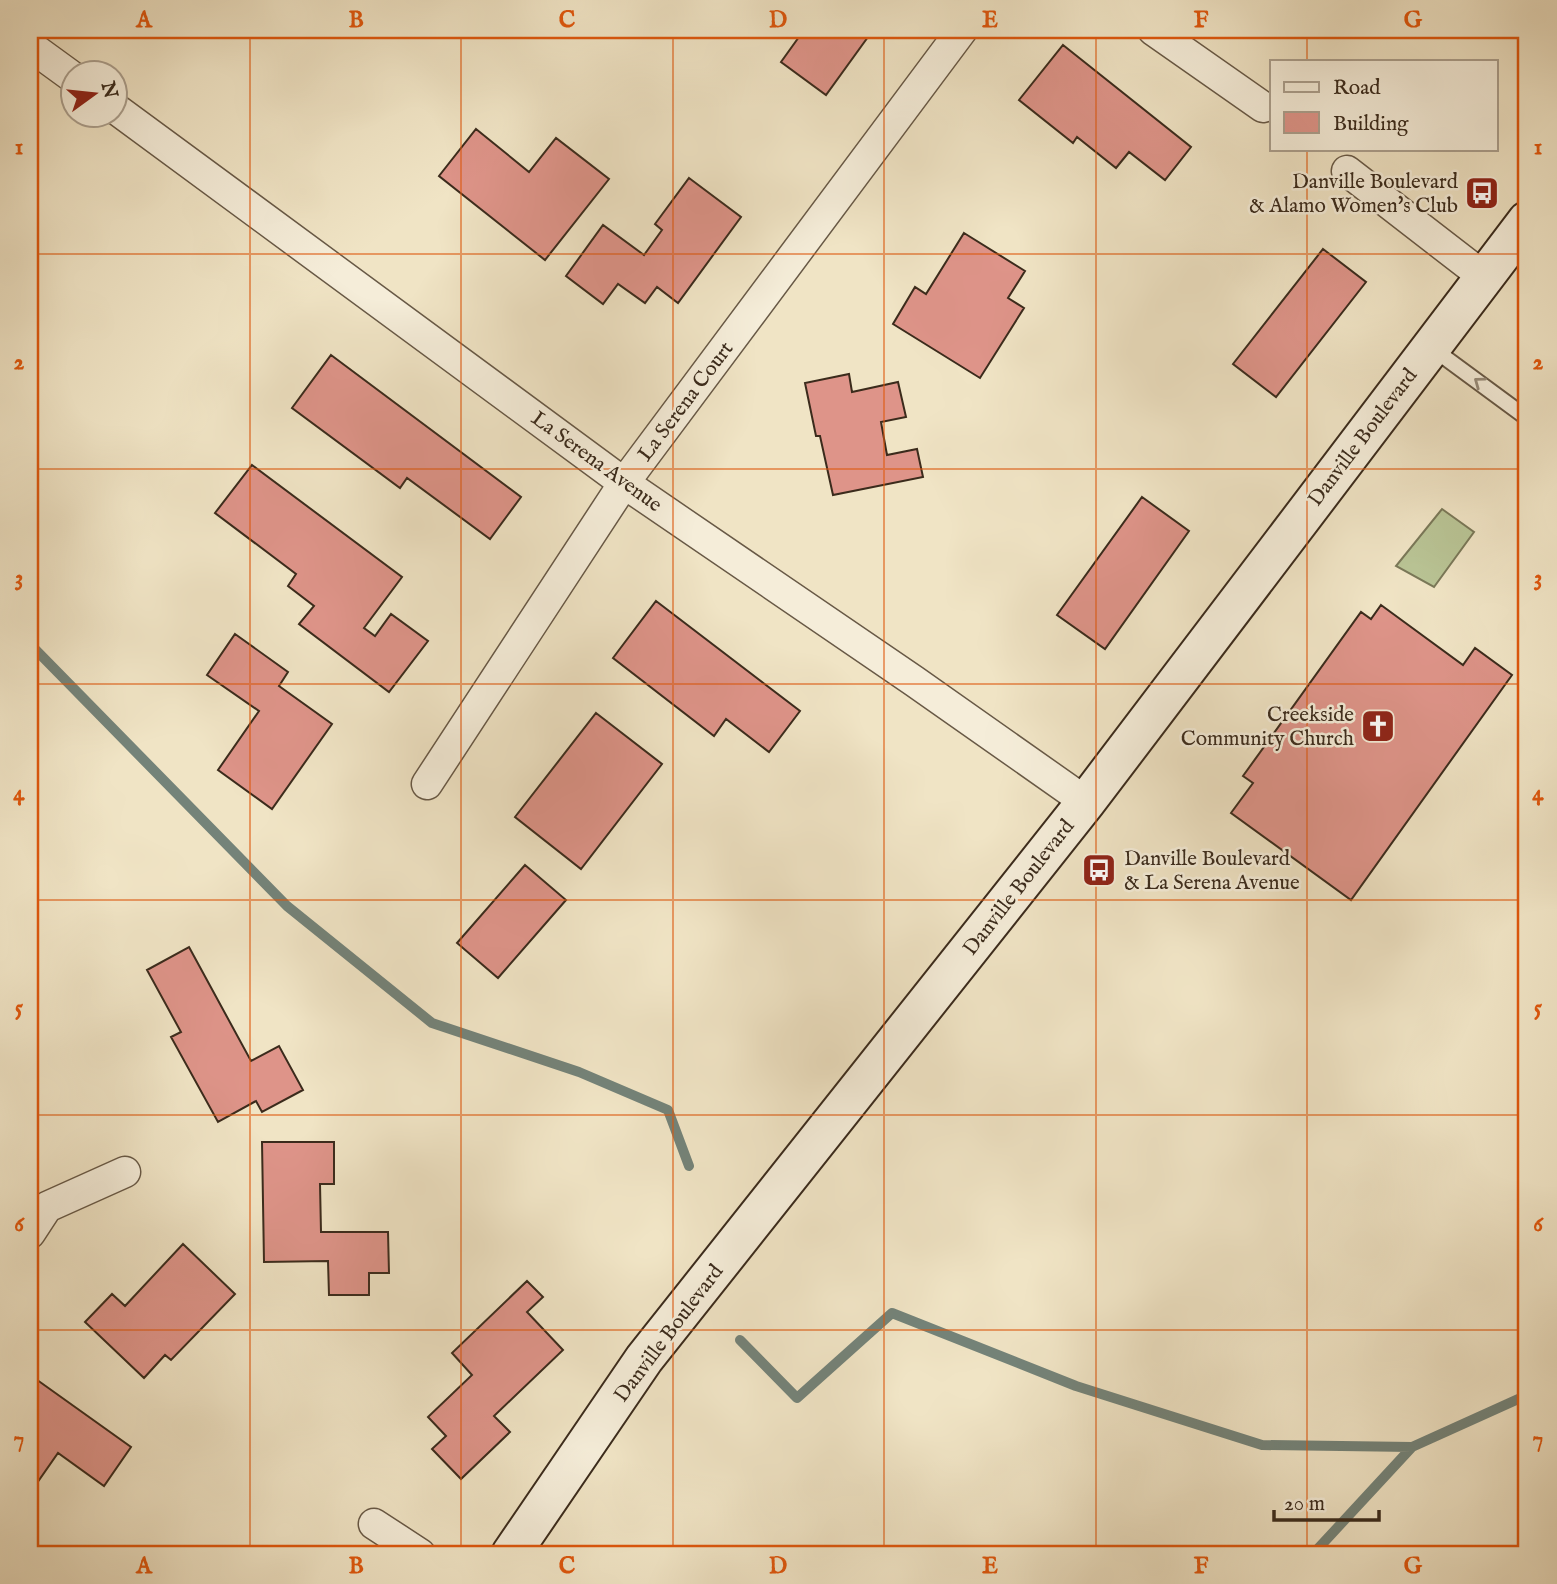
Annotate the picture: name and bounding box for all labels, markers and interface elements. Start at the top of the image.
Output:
text: A [135,6,153,35]
text: B [348,6,364,35]
text: C [559,6,576,35]
text: D [769,6,787,35]
text: E [982,6,998,35]
text: F [1194,6,1209,35]
text: G [1404,6,1423,35]
north arrow [60,60,130,130]
legend [1270,60,1498,150]
text: Road [1333,75,1381,102]
text: N [95,78,122,102]
text: Building [1333,111,1409,138]
text: 1 [15,133,23,162]
text: 1 [1534,133,1542,162]
place label: Danville Boulevard & Alamo Women's Club [1249,169,1459,220]
bus stop icon: Danville Boulevard & Alamo Women's Club [1463,174,1501,212]
street label: La Serena Court [632,337,740,467]
text: 2 [14,348,25,377]
text: 2 [1533,348,1544,377]
street label: Danville Boulevard [1302,363,1424,512]
one-way arrow [1474,378,1487,390]
street label: La Serena Avenue [525,406,667,519]
text: 3 [15,564,23,593]
text: 3 [1534,564,1542,593]
place label: Creekside Community Church [1181,702,1354,753]
church icon: Creekside Community Church [1359,707,1397,745]
text: 4 [13,779,25,808]
text: 4 [1532,779,1544,808]
street label: Danville Boulevard [957,814,1081,962]
place label: Danville Boulevard & La Serena Avenue [1124,846,1300,897]
bus stop icon: Danville Boulevard & La Serena Avenue [1080,851,1118,889]
text: 5 [15,994,24,1023]
text: 5 [1534,994,1543,1023]
text: 6 [14,1210,25,1239]
text: 6 [1533,1210,1544,1239]
street label: Danville Boulevard [608,1259,730,1408]
text: 7 [14,1425,24,1454]
text: 7 [1533,1425,1543,1454]
scale bar [1274,1479,1378,1523]
text: 20 m [1284,1491,1325,1518]
text: A [135,1552,153,1581]
text: B [348,1552,364,1581]
text: C [559,1552,576,1581]
text: D [769,1552,787,1581]
text: E [982,1552,998,1581]
text: F [1194,1552,1209,1581]
text: G [1404,1552,1423,1581]

